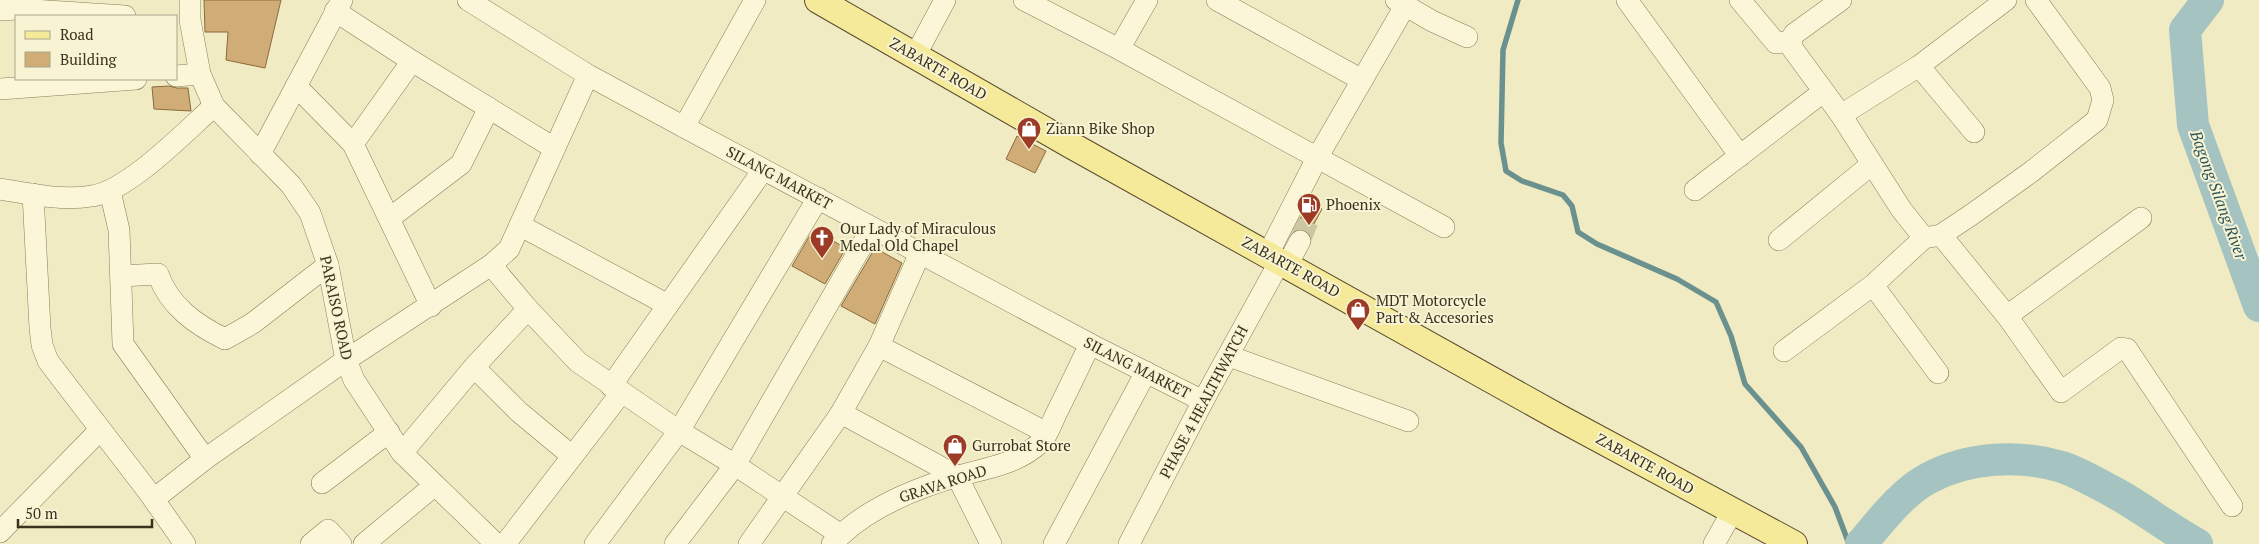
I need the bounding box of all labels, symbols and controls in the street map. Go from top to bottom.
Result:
legend [15,15,178,80]
text: Road [60,24,93,44]
street label: ZABARTE ROAD [886,32,991,104]
text: Building [60,49,118,69]
shop icon: Ziann Bike Shop [1016,116,1042,150]
place label: Ziann Bike Shop [1046,118,1155,138]
water label: Bagong Silang River [2185,126,2253,263]
street label: SILANG MARKET [723,141,836,213]
fuel station icon: Phoenix [1296,192,1322,226]
place label: Phoenix [1326,194,1381,214]
place label: Our Lady of Miraculous Medal Old Chapel [840,218,996,255]
church icon: Our Lady of Miraculous Medal Old Chapel [809,225,835,259]
street label: ZABARTE ROAD [1239,231,1344,301]
street label: PARAISO ROAD [316,254,358,362]
place label: MDT Motorcycle Part & Accesories [1376,290,1494,327]
shop icon: MDT Motorcycle Part & Accesories [1345,297,1371,331]
street label: PHASE 4 HEALTHWATCH [1154,322,1252,481]
street label: SILANG MARKET [1081,332,1194,403]
street label: ZABARTE ROAD [1593,428,1698,498]
shop icon: Gurrobat Store [942,433,968,467]
place label: Gurrobat Store [972,435,1071,455]
street label: GRAVA ROAD [896,459,989,507]
scale bar [18,496,151,528]
text: 50 m [25,503,58,523]

